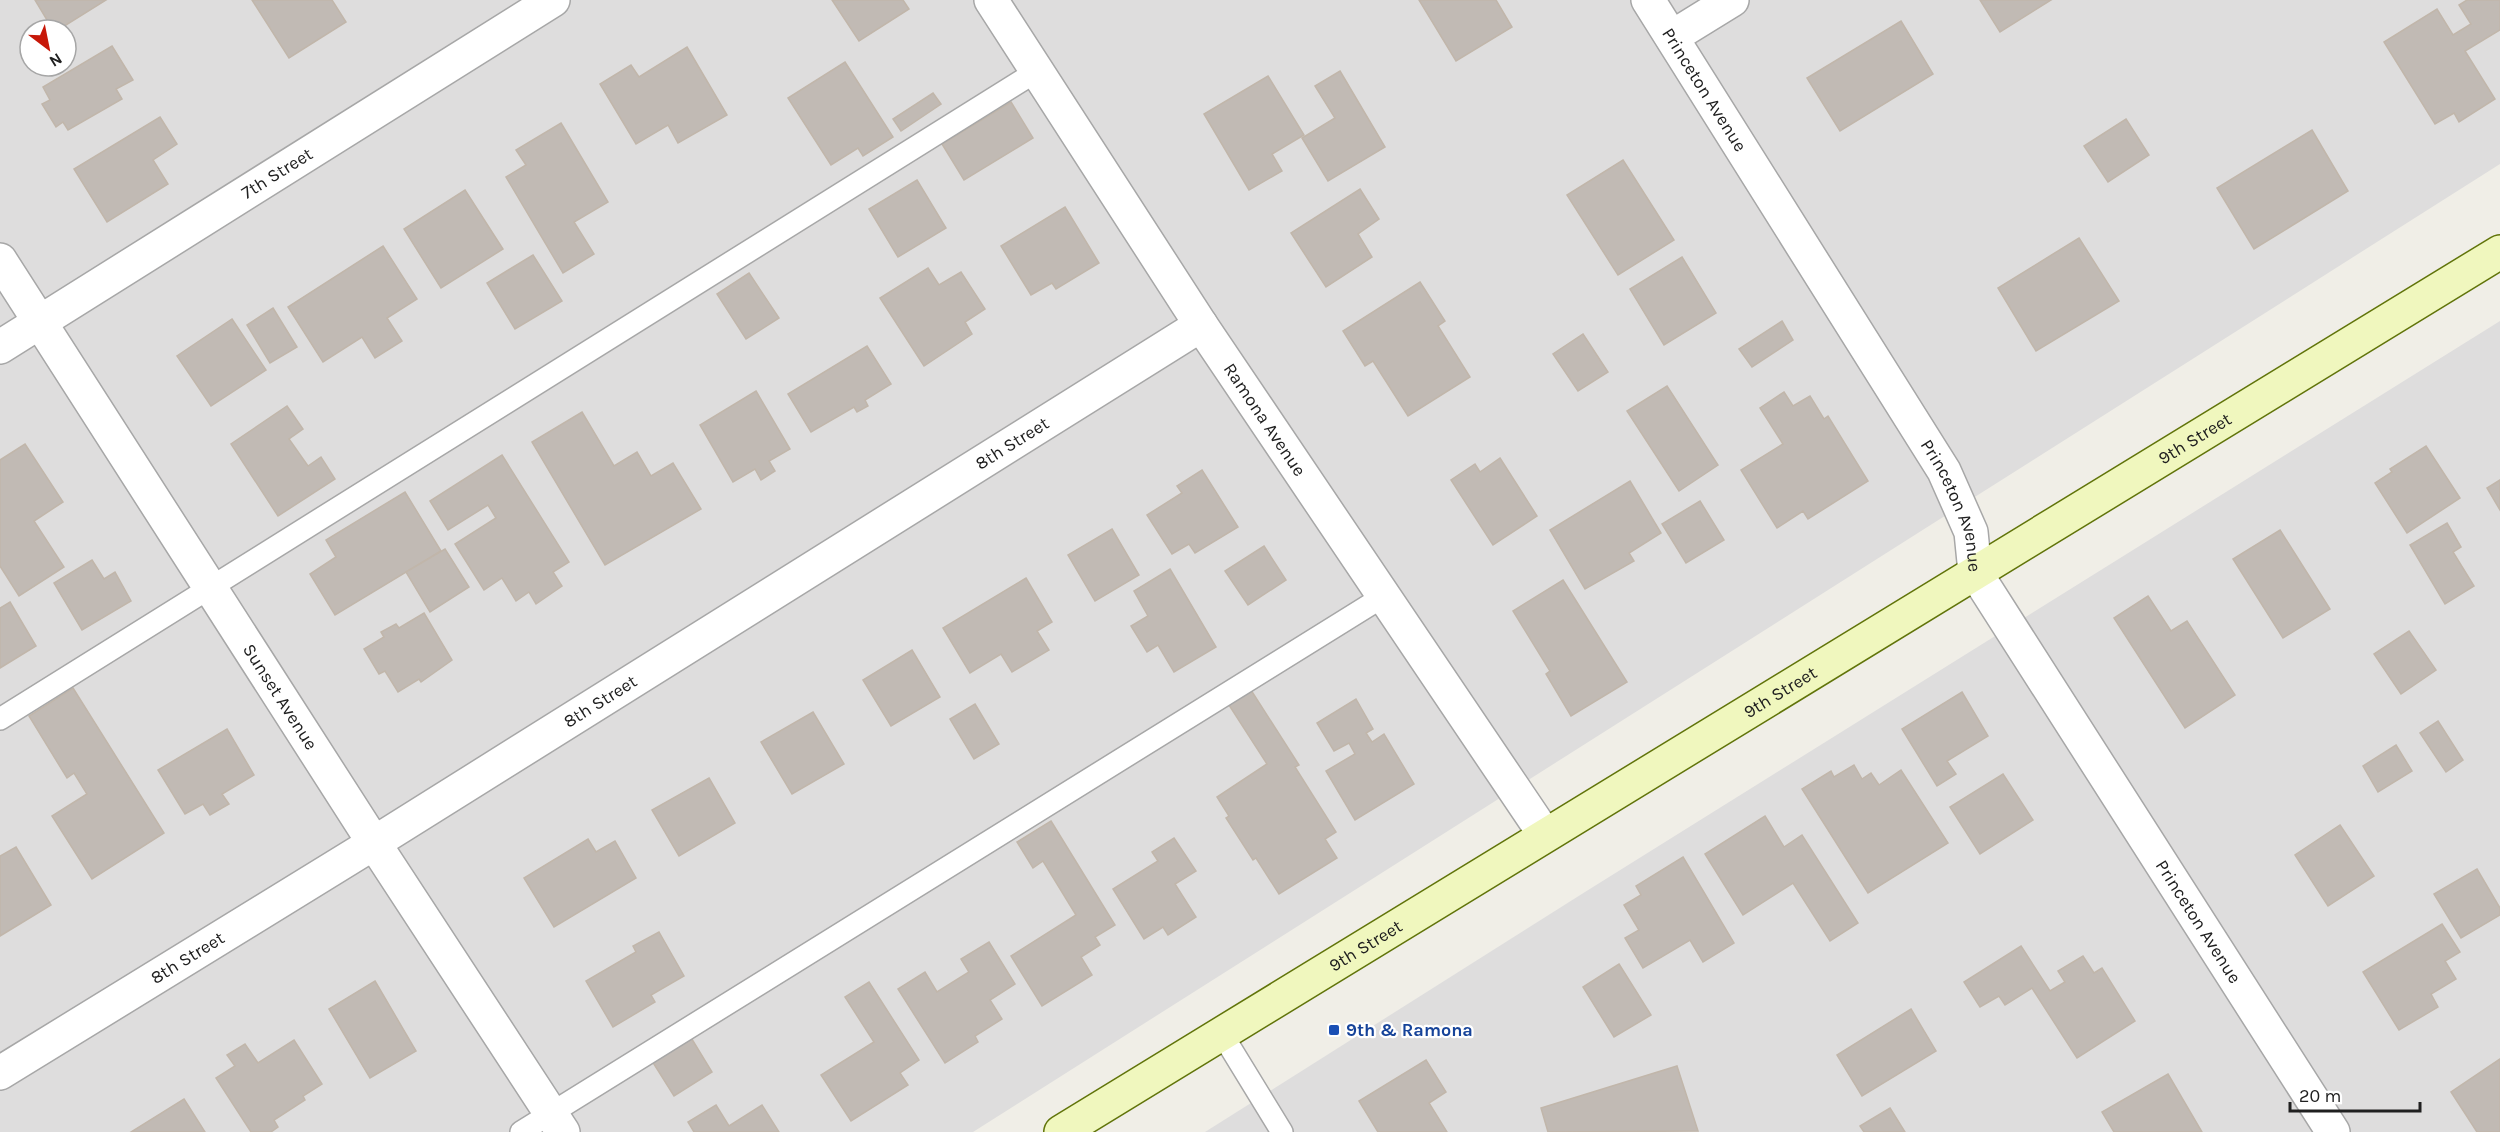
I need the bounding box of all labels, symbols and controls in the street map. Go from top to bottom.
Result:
north arrow [18,18,78,78]
street label: Princeton Avenue [1657,24,1752,156]
text: N [46,49,66,71]
street label: 7th Street [237,143,317,204]
street label: Ramona Avenue [1219,359,1311,480]
street label: 9th Street [2154,408,2236,469]
street label: 8th Street [971,412,1053,475]
street label: Princeton Avenue [1916,435,1986,573]
street label: Sunset Avenue [238,640,322,754]
street label: 9th Street [1740,661,1821,723]
street label: 8th Street [559,670,641,733]
street label: Princeton Avenue [2151,856,2246,987]
street label: 9th Street [1325,915,1406,976]
street label: 8th Street [147,927,228,989]
place label: 9th & Ramona [1346,1019,1473,1041]
marker: 9th & Ramona [1327,1023,1341,1037]
scale bar [2290,1075,2420,1113]
text: 20 m [2299,1085,2341,1107]

